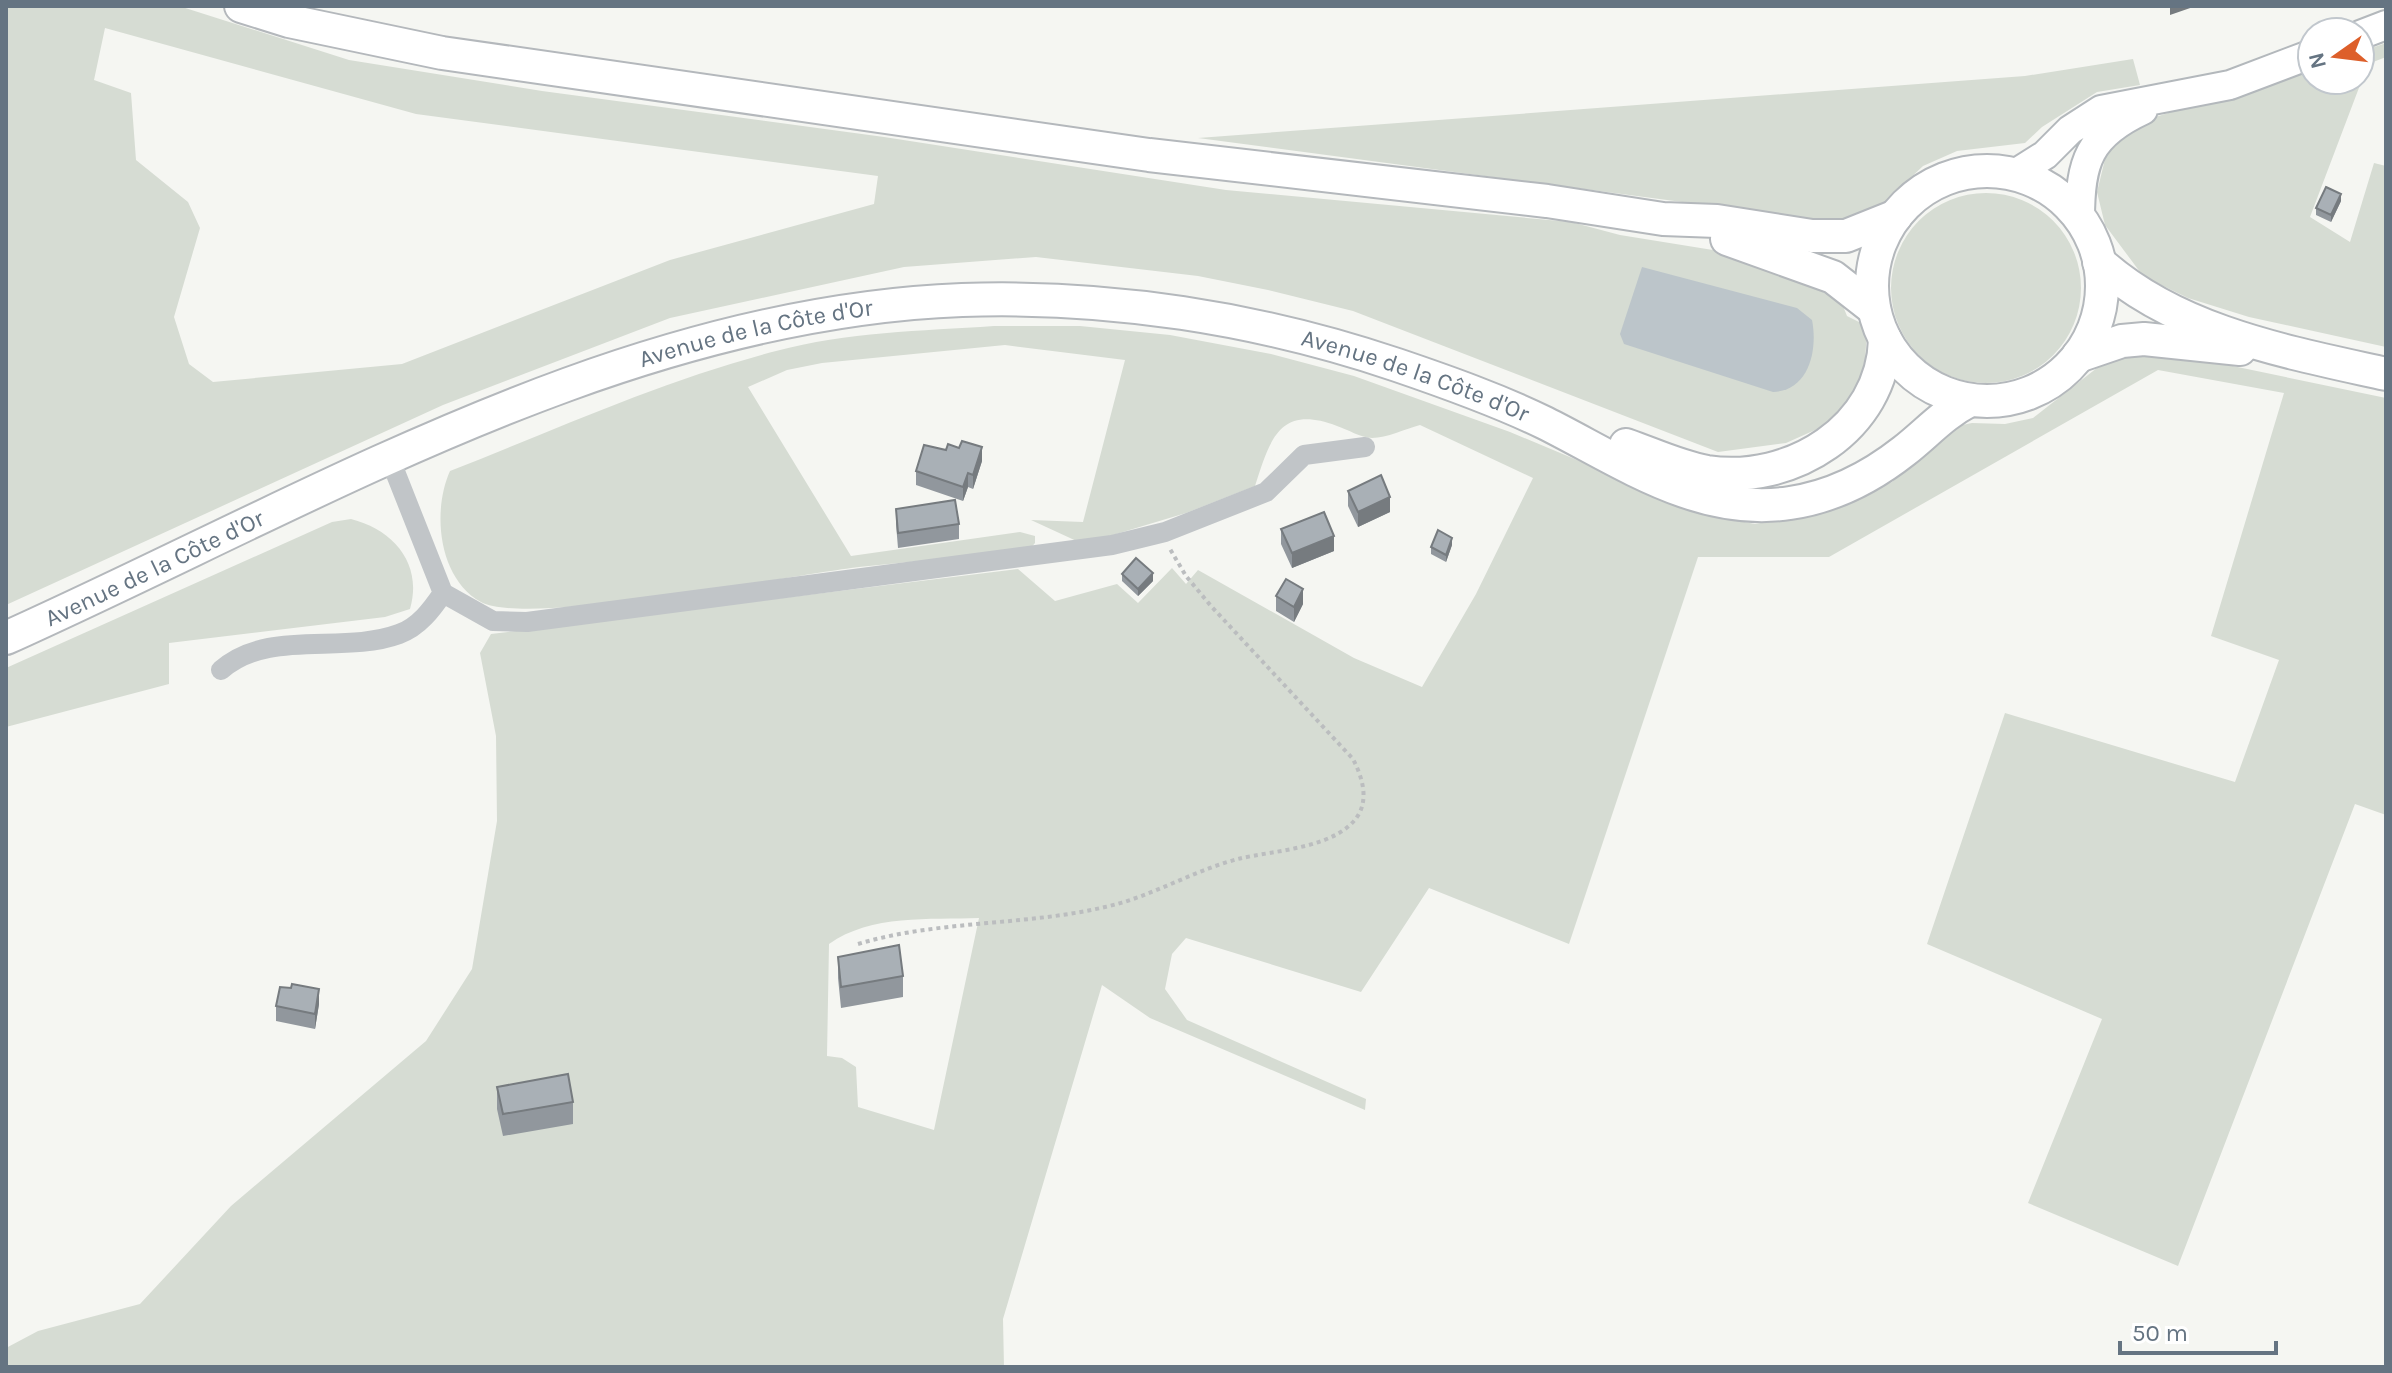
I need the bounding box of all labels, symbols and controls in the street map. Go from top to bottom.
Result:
north arrow [2296,16,2376,96]
text: N [2303,50,2332,71]
street label: Avenue de la Côte d'Or [635,293,875,373]
street label: Avenue de la Côte d'Or [1298,323,1534,428]
street label: Avenue de la Côte d'Or [40,504,269,632]
scale bar [2120,1305,2276,1355]
text: 50 m [2132,1319,2188,1347]

